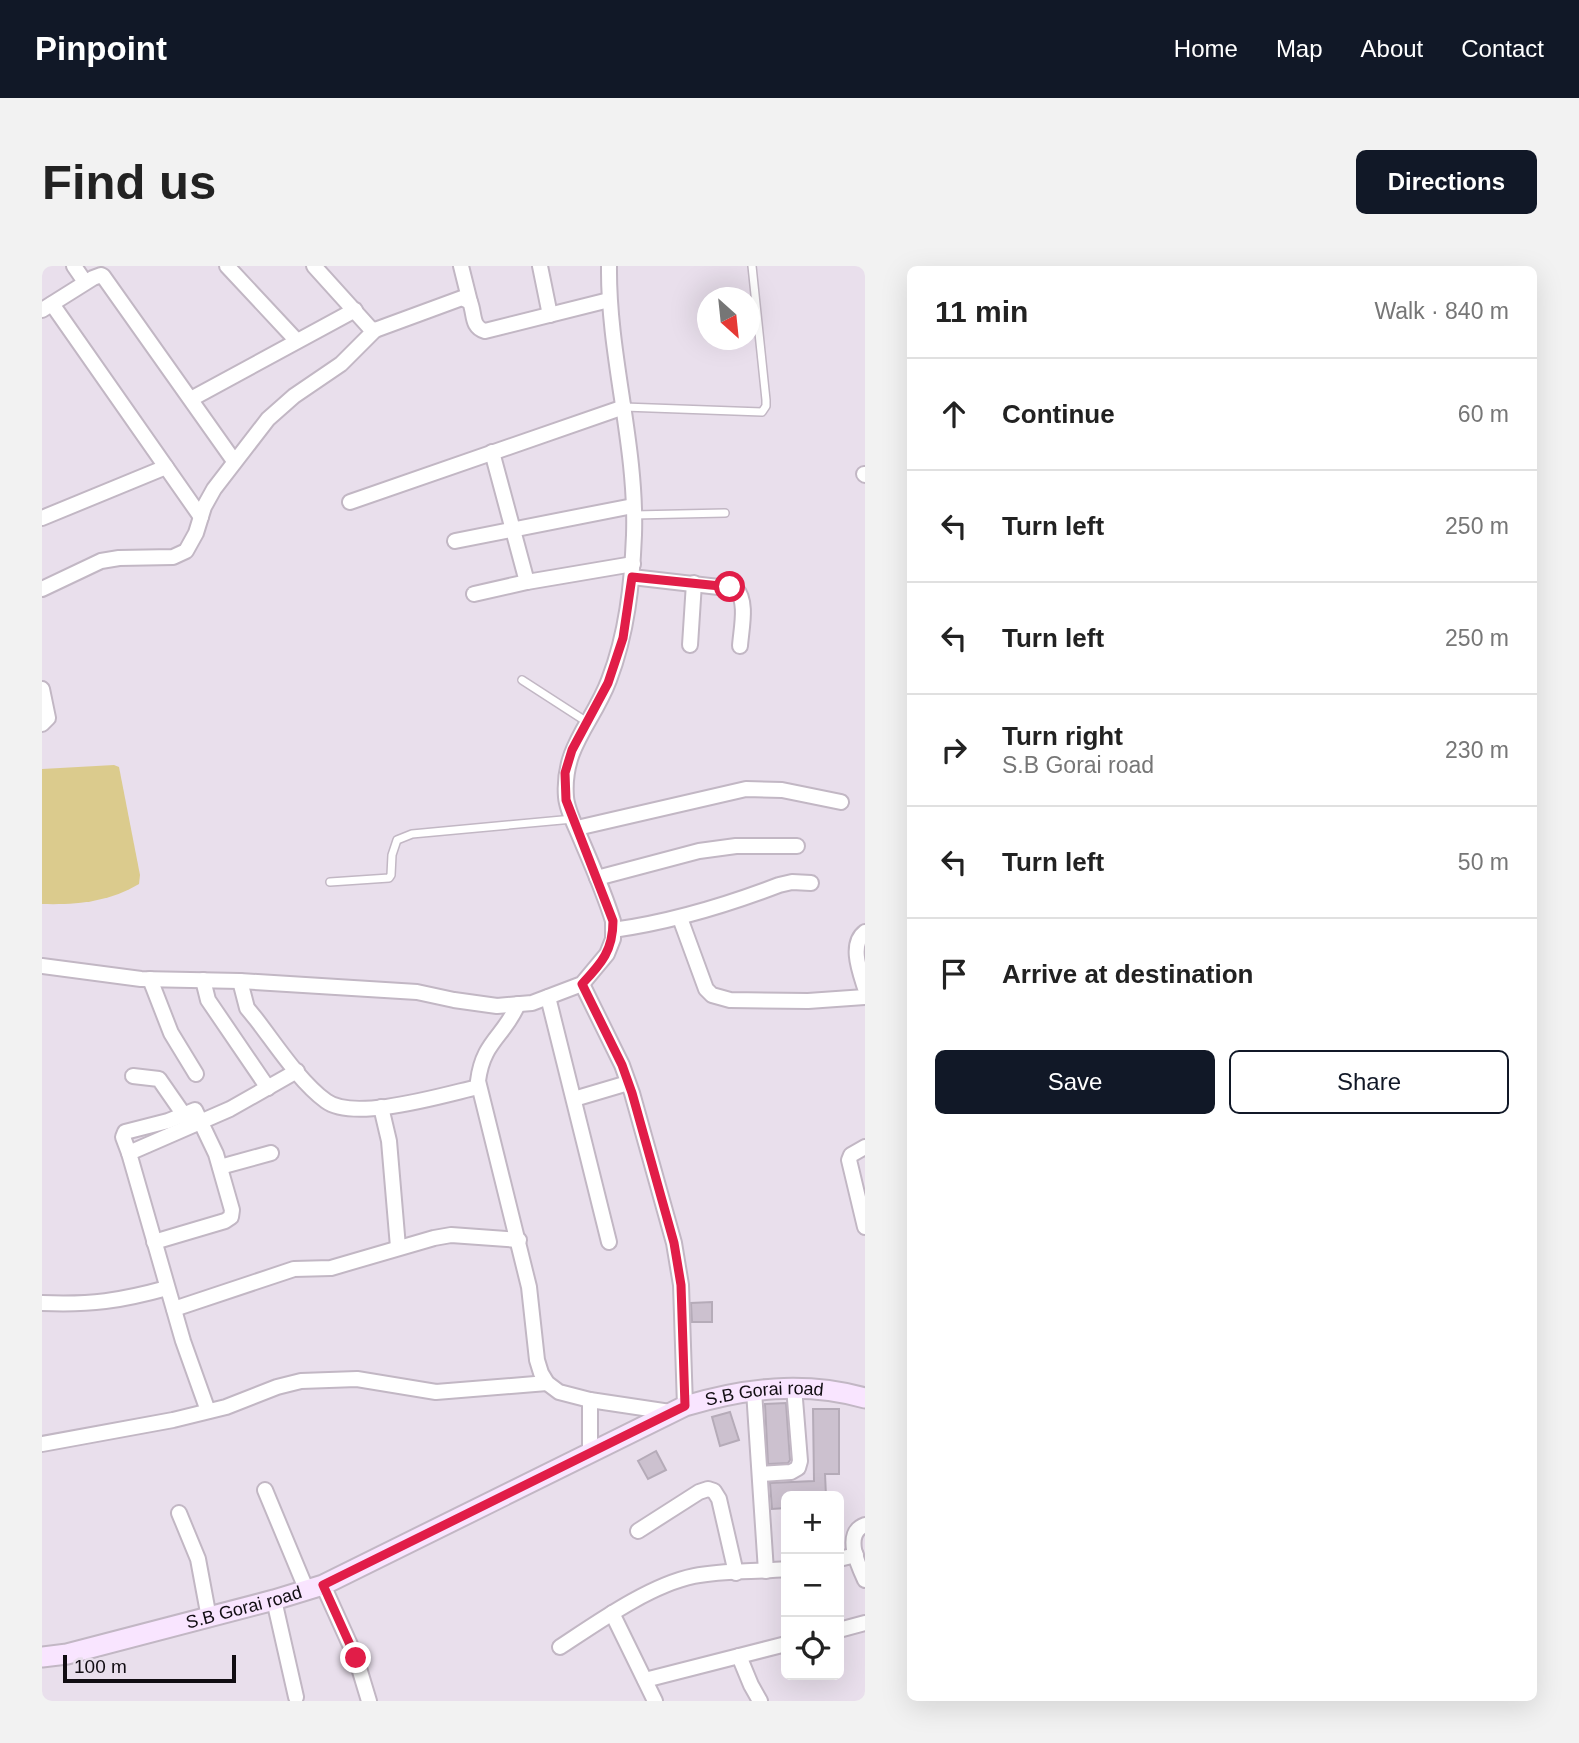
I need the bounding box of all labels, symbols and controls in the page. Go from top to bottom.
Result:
text: Pinpoint [35,30,167,67]
text: Home [1174,35,1238,62]
text: Map [1276,35,1323,62]
text: About [1361,35,1423,62]
text: Contact [1461,35,1544,62]
button: Directions [1356,150,1537,214]
text: Find us [42,155,216,209]
north arrow [697,287,760,350]
text: 11 min [935,295,1028,328]
text: Walk · 840 m [1374,298,1509,324]
icon: ahead [935,395,973,433]
text: Continue [1002,399,1115,429]
text: 60 m [1458,401,1509,427]
icon: left [935,507,973,545]
text: Turn left [1002,511,1104,541]
text: 250 m [1445,513,1509,539]
route start [714,571,745,602]
icon: left [935,619,973,657]
text: Turn left [1002,623,1104,653]
text: 250 m [1445,625,1509,651]
text: Turn right [1002,721,1123,751]
icon: right [935,731,973,769]
text: 230 m [1445,737,1509,763]
text: S.B Gorai road [1002,752,1154,778]
icon: left [935,843,973,881]
text: Turn left [1002,847,1104,877]
text: 50 m [1458,849,1509,875]
icon: arrive [935,955,973,993]
text: Arrive at destination [1002,959,1253,989]
button: Save [935,1050,1215,1114]
button: Share [1229,1050,1509,1114]
street label: S.B Gorai road [703,1378,824,1410]
map controls [781,1491,844,1680]
button: + [781,1491,844,1554]
button: − [781,1554,844,1617]
street label: S.B Gorai road [184,1582,304,1633]
button: locate [781,1617,844,1680]
route end [340,1642,371,1673]
scale bar [63,1652,236,1684]
text: 100 m [74,1656,127,1677]

